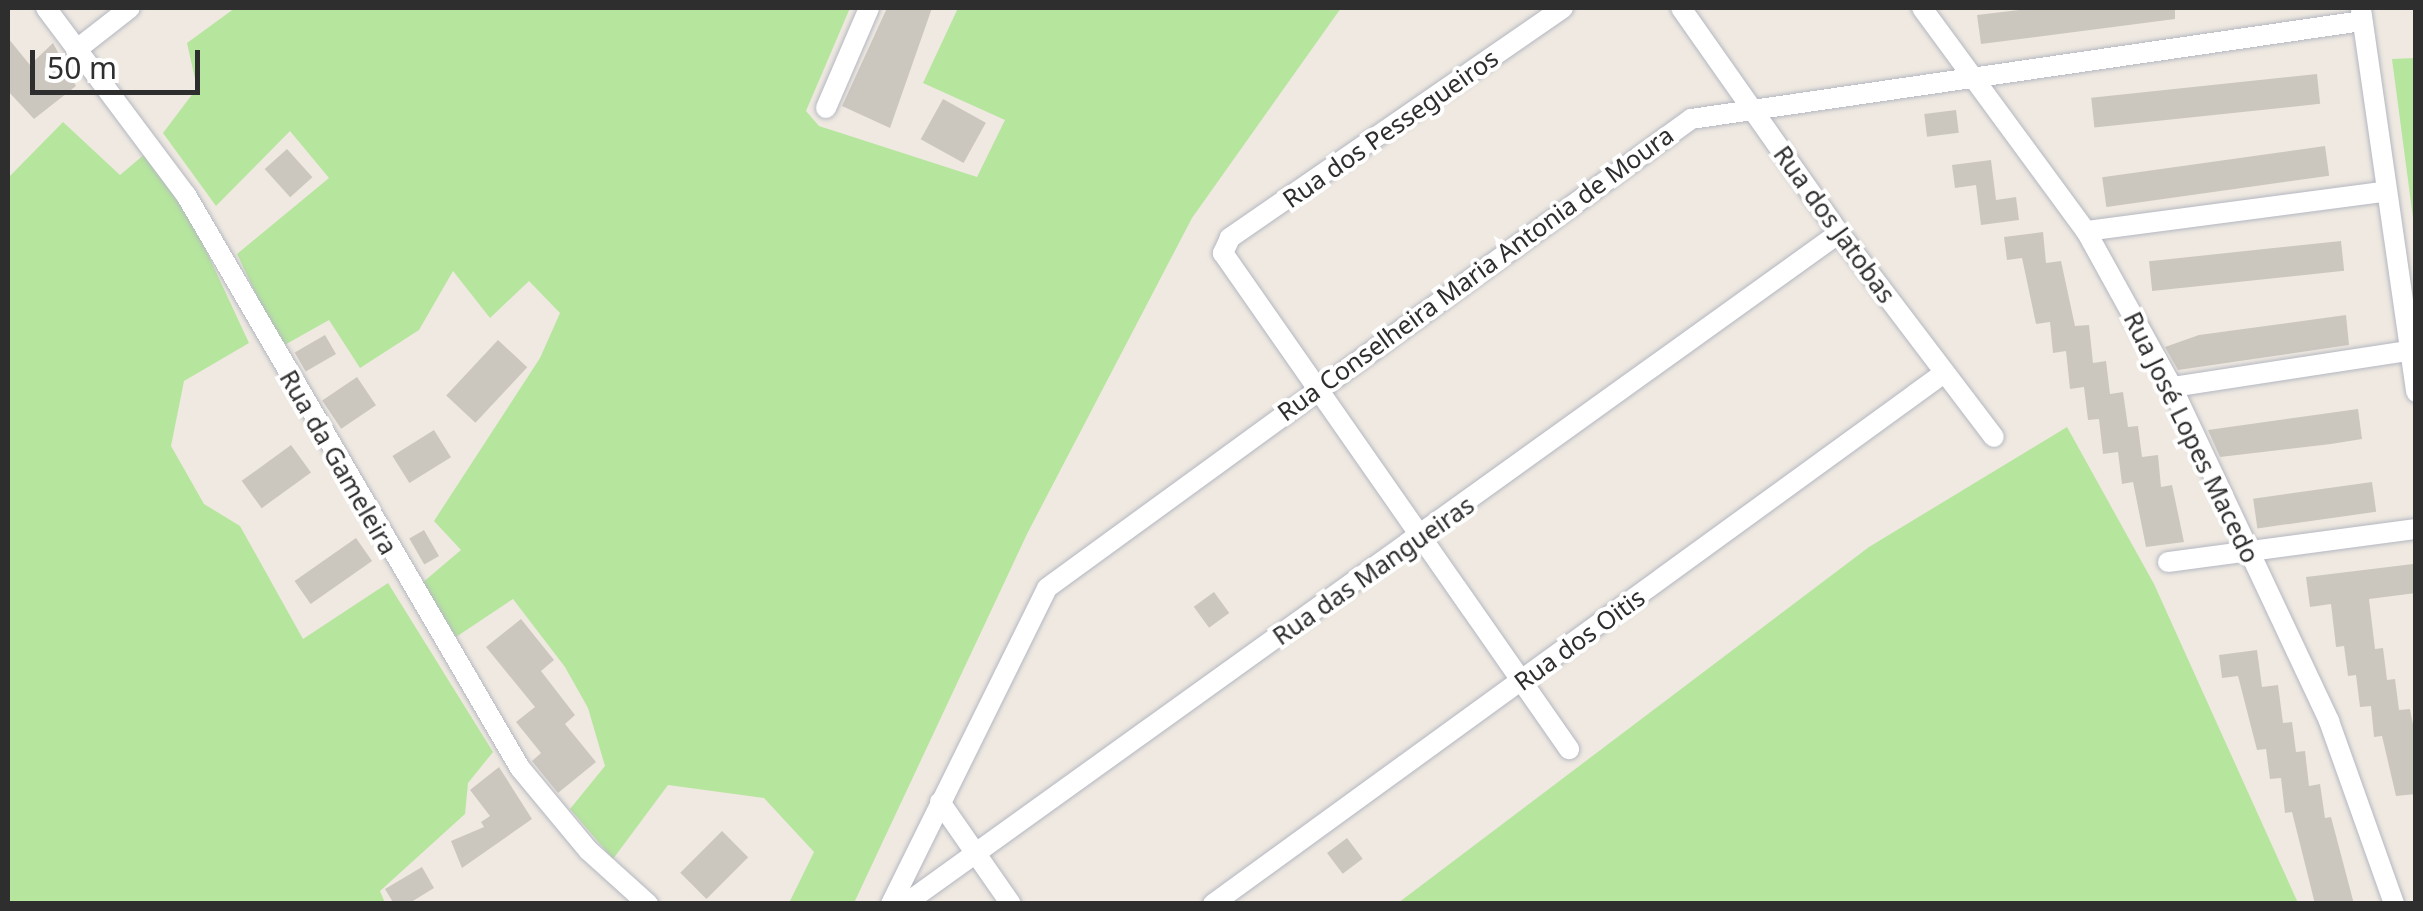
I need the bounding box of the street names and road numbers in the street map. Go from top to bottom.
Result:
street label: Rua dos Pessegueiros [1277,42,1503,214]
street label: Rua Conselheira Maria Antonia de Moura [1271,119,1679,427]
street label: Rua dos Jatobas [1768,140,1902,308]
street label: Rua José Lopes Macedo [2118,307,2266,567]
street label: Rua da Gameleira [274,364,404,560]
street label: Rua das Mangueiras [1267,489,1479,651]
street label: Rua dos Oitis [1508,582,1650,696]

